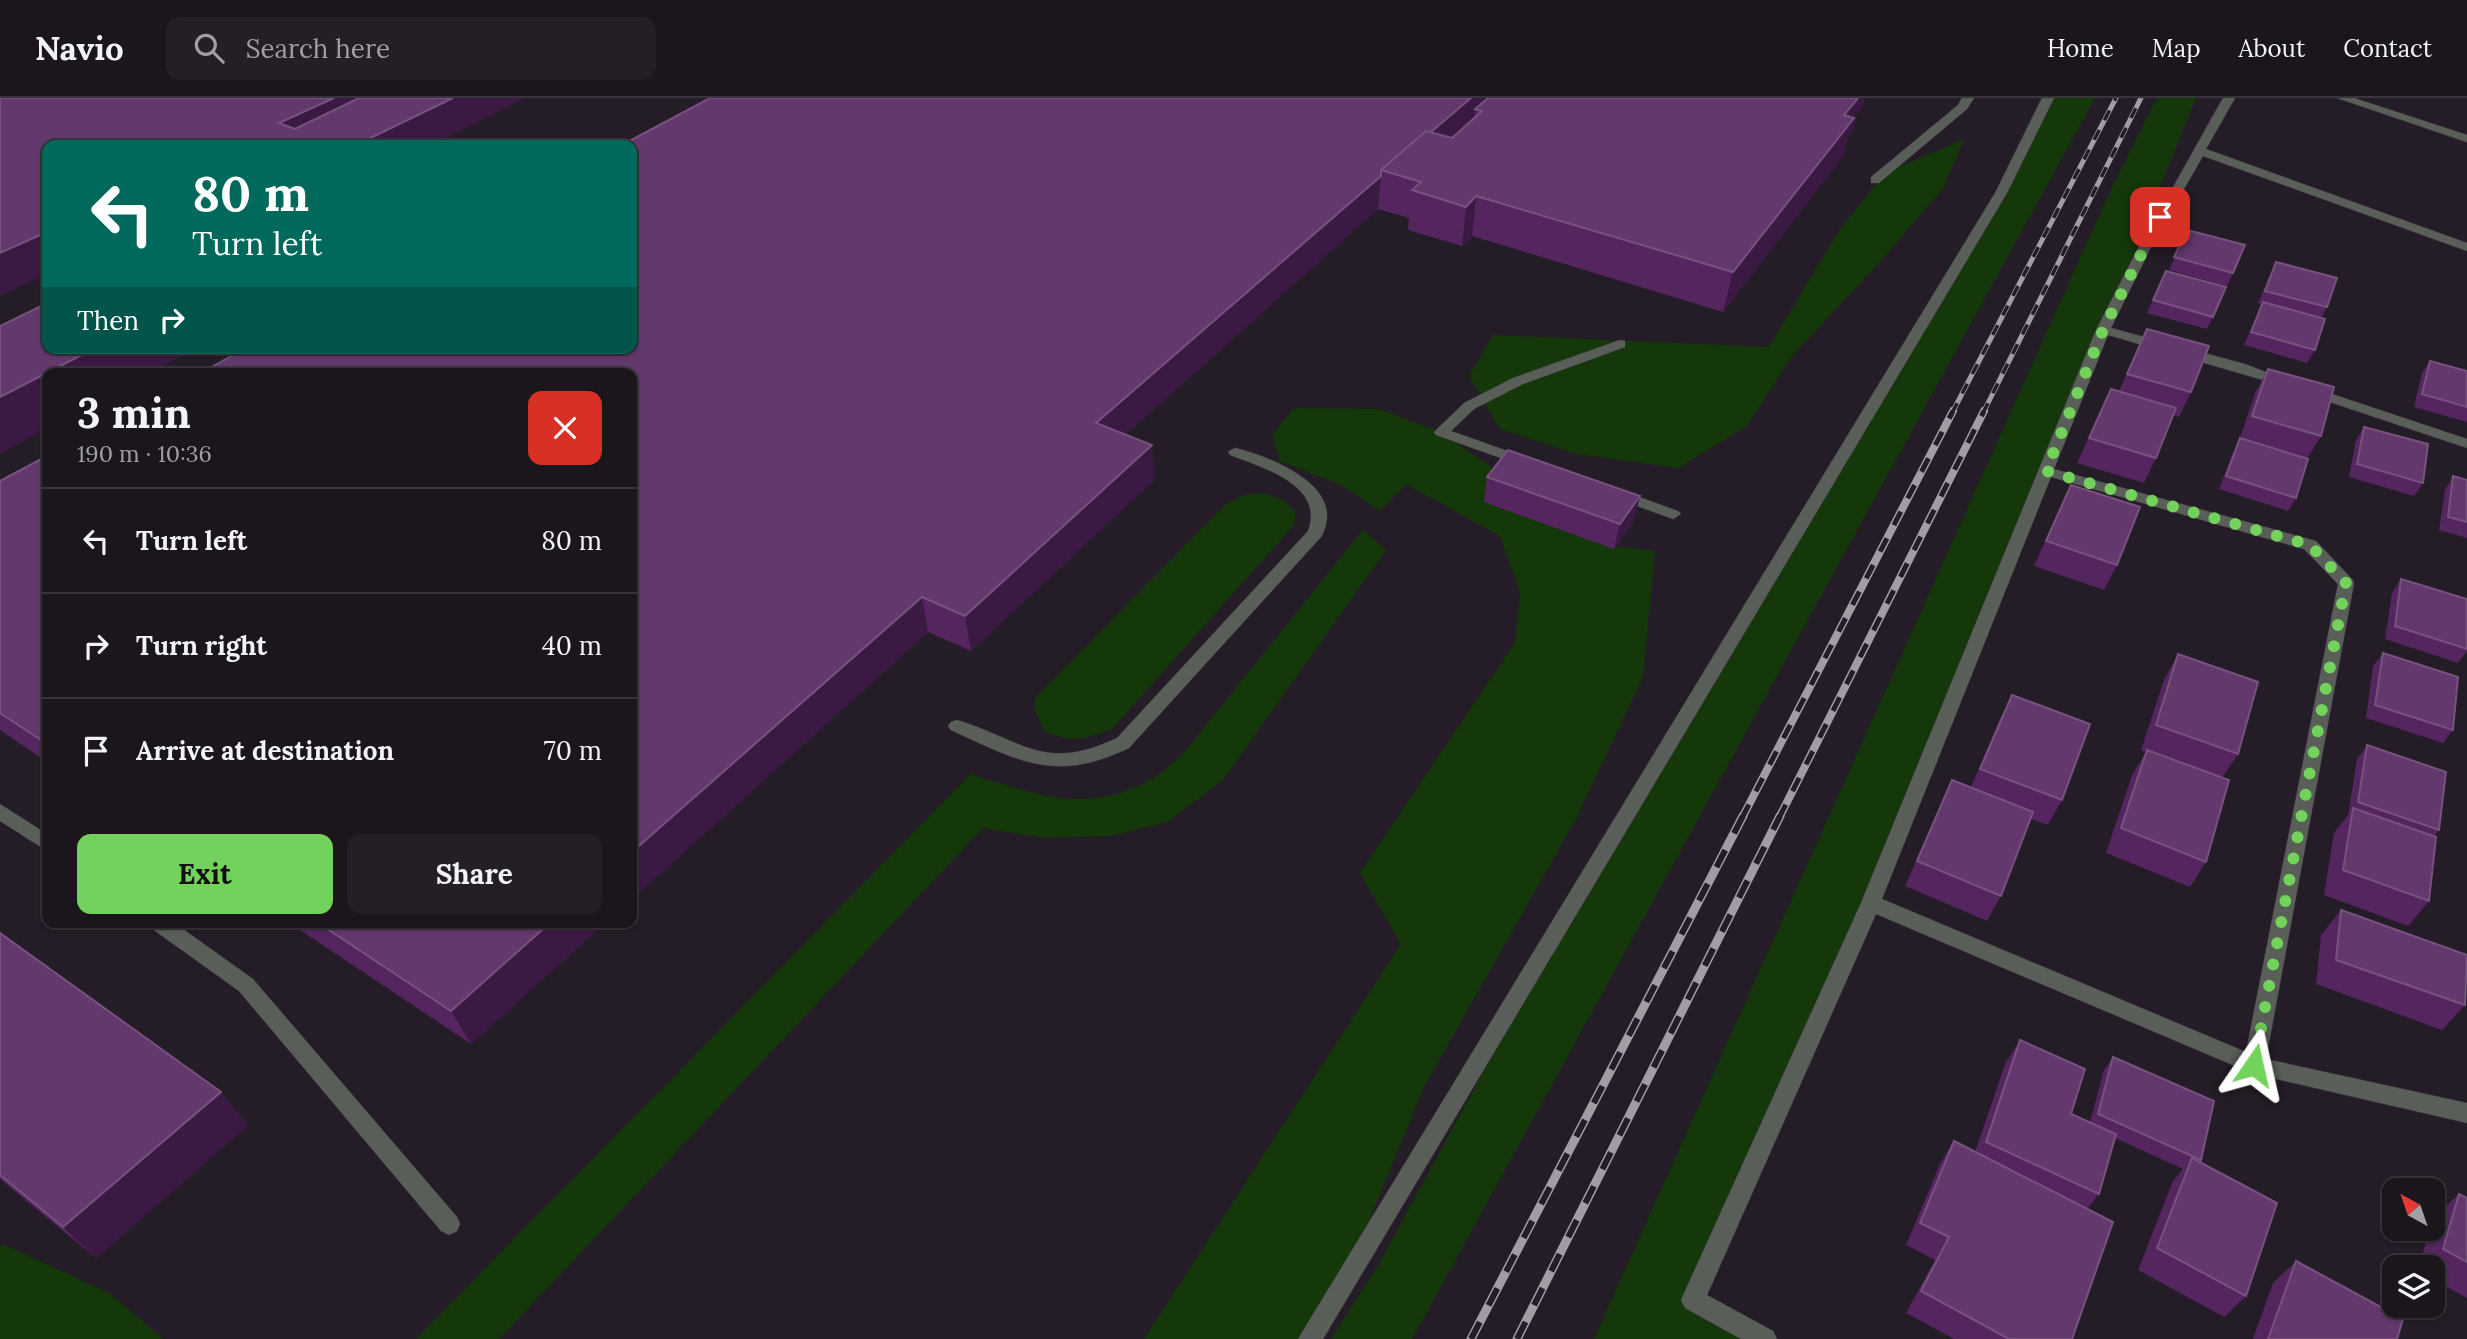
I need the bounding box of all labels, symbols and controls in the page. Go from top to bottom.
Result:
search box [166,17,656,80]
text: Navio [35,27,124,69]
icon: search [190,29,228,67]
text: Search here [246,32,390,65]
text: Home [2047,33,2114,64]
text: Map [2152,33,2201,64]
text: About [2239,33,2305,64]
text: Contact [2343,33,2432,64]
text: 80 m [192,162,309,224]
icon: left [77,168,168,259]
pin [2130,187,2190,247]
icon: arrive [2141,198,2179,236]
text: Turn left [192,223,322,264]
icon: right [153,301,191,339]
text: Then [77,304,139,337]
text: 3 min [77,386,191,440]
button: close [528,391,602,465]
text: 190 m · 10:36 [77,439,212,468]
icon: left [77,522,115,560]
text: Turn left [136,524,247,557]
text: 80 m [541,524,602,557]
icon: right [77,627,115,665]
text: Turn right [136,629,267,662]
text: 40 m [542,629,602,662]
icon: arrive [77,732,115,770]
text: Arrive at destination [136,734,394,767]
text: 70 m [544,734,602,767]
button: Exit [77,834,333,914]
button: Share [347,834,602,914]
position arrow [2217,1028,2291,1102]
north arrow [2382,1178,2445,1241]
map controls [2382,1178,2445,1318]
button: layers [2382,1255,2445,1318]

